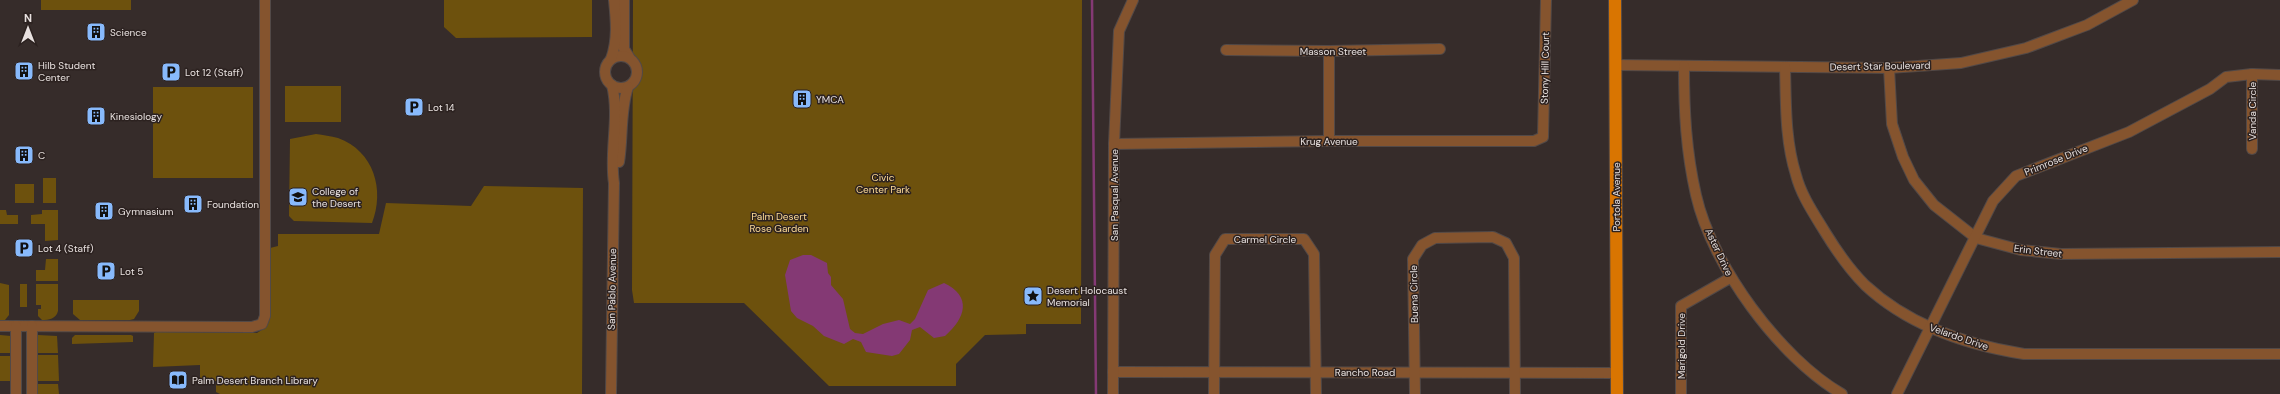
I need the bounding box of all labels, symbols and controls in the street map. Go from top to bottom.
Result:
north arrow [8,8,48,48]
text: N [24,11,32,25]
building icon: Science [85,21,107,43]
place label: Science [110,26,147,39]
street label: Stony Hill Court [1538,32,1552,104]
street label: Masson Street [1300,45,1366,58]
place label: Hilb Student Center [38,59,95,84]
street label: Desert Star Boulevard [1830,59,1930,73]
building icon: Hilb Student Center [13,60,35,82]
parking icon: Lot 12 (Staff) [160,61,182,83]
place label: Lot 12 (Staff) [185,66,244,79]
street label: Vanda Circle [2246,81,2259,140]
building icon: YMCA [791,88,813,110]
place label: YMCA [816,93,844,106]
parking icon: Lot 14 [403,96,425,118]
place label: Lot 14 [428,101,455,114]
building icon: Kinesiology [85,105,107,127]
place label: Kinesiology [110,110,163,123]
street label: Krug Avenue [1300,135,1358,148]
street label: Primrose Drive [2022,141,2090,179]
building icon: C [13,144,35,166]
place label: C [38,149,45,162]
street label: San Pasqual Avenue [1108,149,1121,241]
street label: Portola Avenue [1610,162,1623,232]
park label: Civic Center Park [856,171,910,196]
place label: College of the Desert [312,185,361,210]
school or university icon: College of the Desert [287,186,309,208]
building icon: Foundation [182,193,204,215]
place label: Foundation [207,198,259,211]
building icon: Gymnasium [93,200,115,222]
place label: Gymnasium [118,205,173,218]
park label: Palm Desert Rose Garden [749,210,809,235]
street label: Aster Drive [1702,226,1736,278]
street label: Carmel Circle [1234,233,1297,246]
parking icon: Lot 4 (Staff) [13,237,35,259]
place label: Lot 4 (Staff) [38,242,94,255]
street label: Erin Street [2013,242,2063,260]
street label: San Pablo Avenue [605,248,619,330]
parking icon: Lot 5 [95,260,117,282]
place label: Lot 5 [120,265,143,278]
street label: Buena Circle [1407,265,1421,323]
place label: Desert Holocaust Memorial [1047,284,1127,309]
place icon: Desert Holocaust Memorial [1022,285,1044,307]
street label: Marigold Drive [1675,313,1688,379]
street label: Velardo Drive [1928,321,1990,353]
street label: Rancho Road [1335,366,1395,379]
library icon: Palm Desert Branch Library [167,369,189,391]
place label: Palm Desert Branch Library [192,374,318,387]

